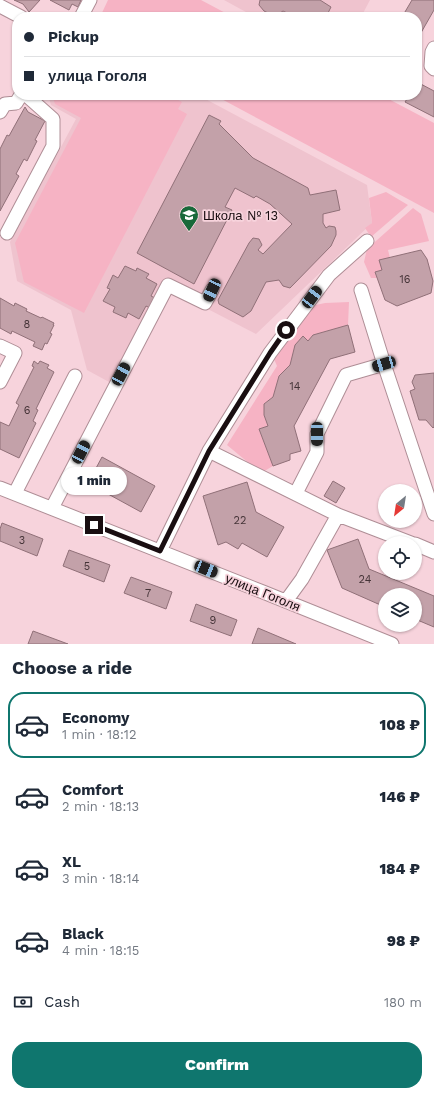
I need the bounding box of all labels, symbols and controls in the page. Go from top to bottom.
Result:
text: Pickup [48,28,99,46]
text: улица Гоголя [48,67,147,85]
school or university icon: Школа № 13 [178,204,200,232]
place label: Школа № 13 [203,208,278,223]
house number: 16 [400,273,411,286]
car [201,277,223,303]
car [300,284,324,310]
house number: 8 [24,318,31,331]
route start [277,321,295,339]
car [371,355,397,373]
car [110,361,132,387]
house number: 14 [289,380,301,393]
house number: 6 [24,404,31,417]
car [311,422,323,446]
car [70,439,92,465]
callout: 1 min [61,467,127,495]
text: 1 min [77,473,111,488]
north arrow [378,484,422,528]
map controls [378,484,422,632]
house number: 22 [234,514,246,527]
route end [85,516,103,534]
house number: 3 [19,534,25,547]
button: locate [378,536,422,580]
car [193,559,219,579]
house number: 5 [84,560,90,573]
street label: улица Гоголя [223,571,303,614]
house number: 24 [359,573,372,586]
house number: 7 [145,587,151,600]
button: layers [378,588,422,632]
house number: 9 [210,614,217,627]
text: Choose a ride [12,657,132,678]
icon: car [14,707,50,743]
text: Economy [62,709,129,727]
text: 108 ₽ [380,716,420,734]
text: 1 min · 18:12 [62,727,137,742]
icon: car [14,779,50,815]
text: Comfort [62,781,123,799]
text: 146 ₽ [380,788,420,806]
text: 2 min · 18:13 [62,799,139,814]
icon: car [14,851,50,887]
text: XL [62,853,81,871]
text: 184 ₽ [379,860,420,878]
text: 3 min · 18:14 [62,871,139,886]
icon: car [14,923,50,959]
text: Black [62,925,104,943]
text: 98 ₽ [387,932,420,950]
text: 4 min · 18:15 [62,943,139,958]
icon: cash [12,991,34,1013]
text: Cash [44,993,80,1011]
text: 180 m [384,995,422,1010]
button: Confirm [12,1042,422,1088]

